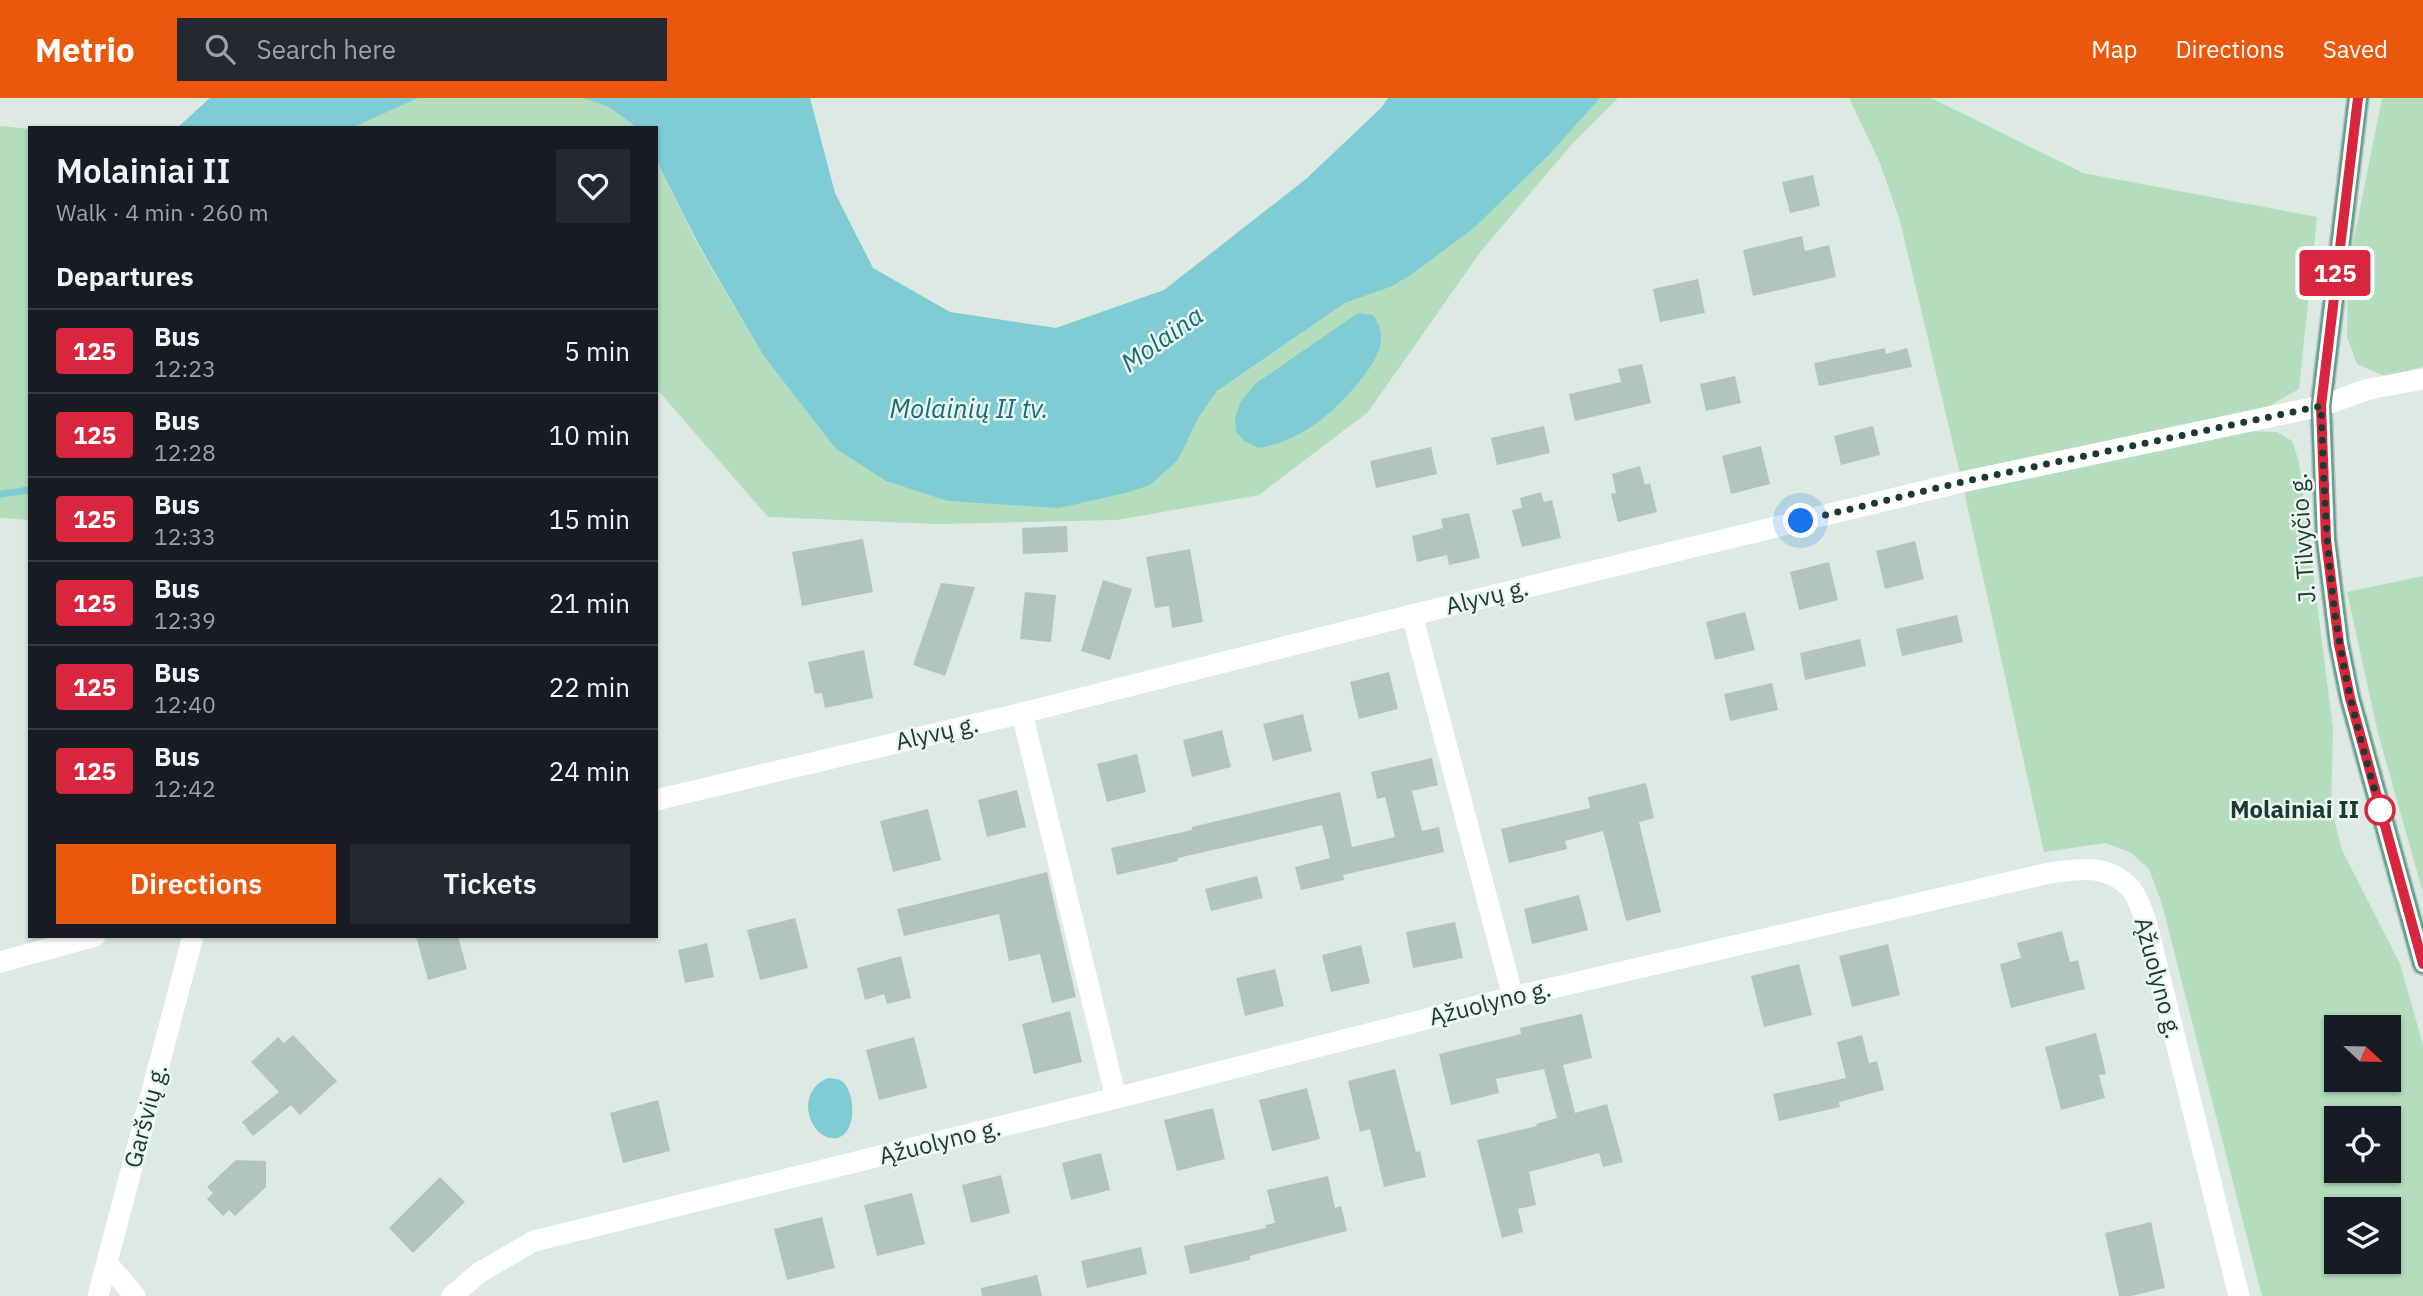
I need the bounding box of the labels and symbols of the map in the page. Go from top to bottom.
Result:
line badge: 125 [2295,250,2375,296]
water label: Molaina [1113,297,1209,379]
water label: Molainių II tv. [890,391,1048,425]
street label: J. Tilvyčio g. [2281,472,2323,604]
your location [1783,503,1818,538]
street label: Alyvų g. [1442,570,1532,622]
street label: Alyvų g. [892,707,981,757]
place label: Molainiai II [2230,793,2359,825]
marker: Molainiai II [2365,795,2395,825]
street label: Ąžuolyno g. [2127,914,2191,1042]
street label: Ąžuolyno g. [1426,971,1554,1033]
north arrow [2324,1015,2401,1092]
street label: Garšvių g. [116,1060,174,1171]
street label: Ąžuolyno g. [876,1110,1004,1172]

